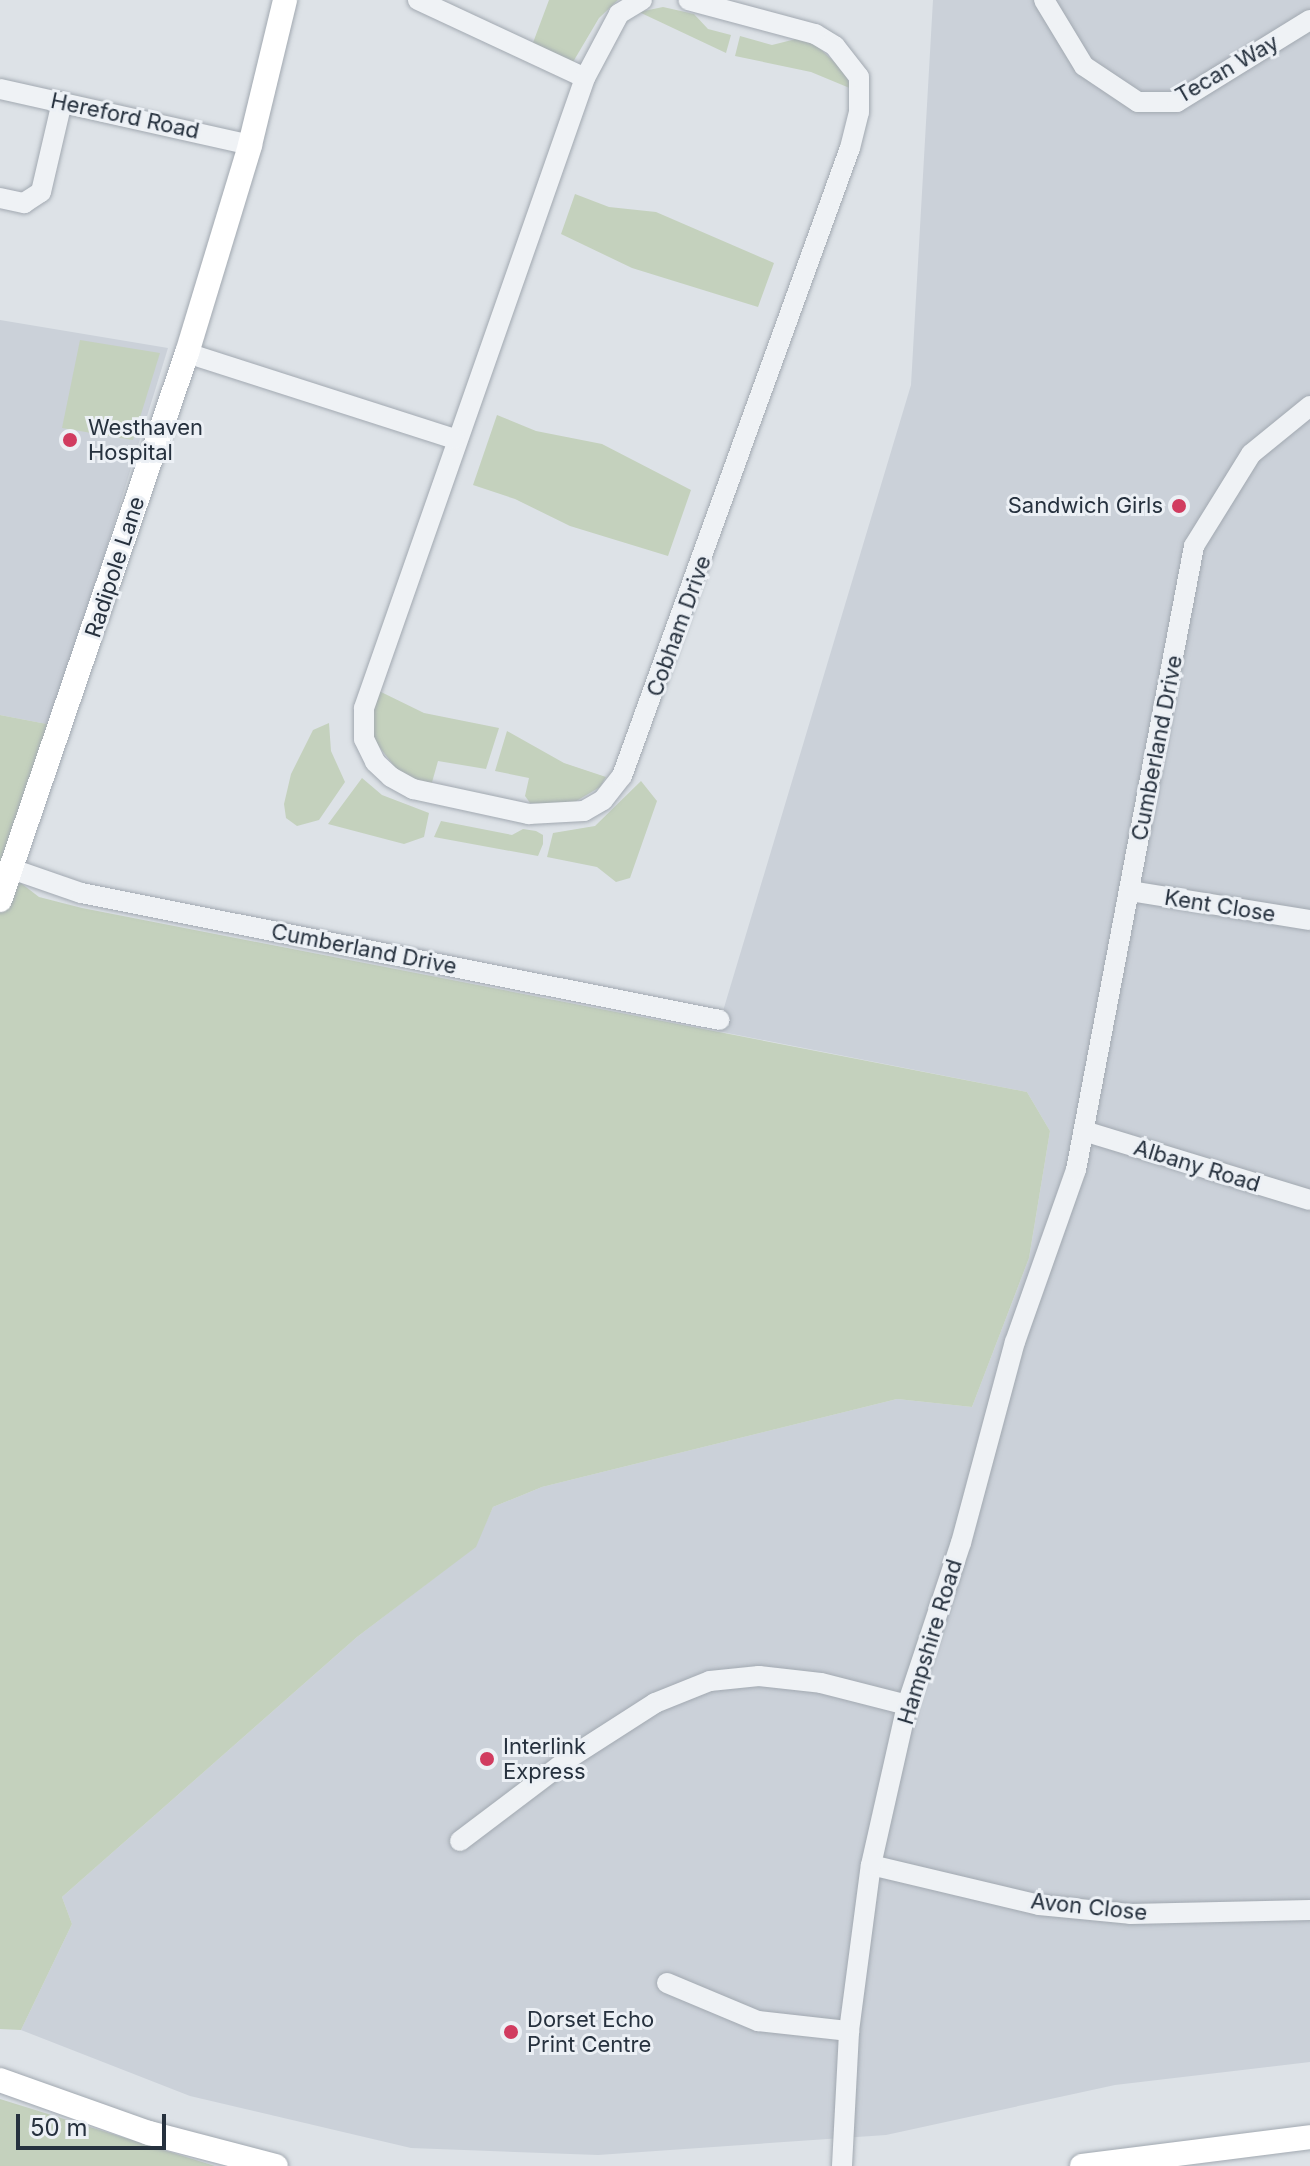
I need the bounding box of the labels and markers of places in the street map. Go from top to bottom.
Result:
place label: Westhaven Hospital [88,414,203,466]
marker: Westhaven Hospital [59,429,81,451]
place label: Sandwich Girls [1008,493,1163,519]
marker: Sandwich Girls [1170,497,1188,515]
place label: Interlink Express [503,1733,586,1784]
marker: Interlink Express [478,1750,496,1768]
place label: Dorset Echo Print Centre [527,2006,654,2058]
marker: Dorset Echo Print Centre [502,2023,520,2041]

